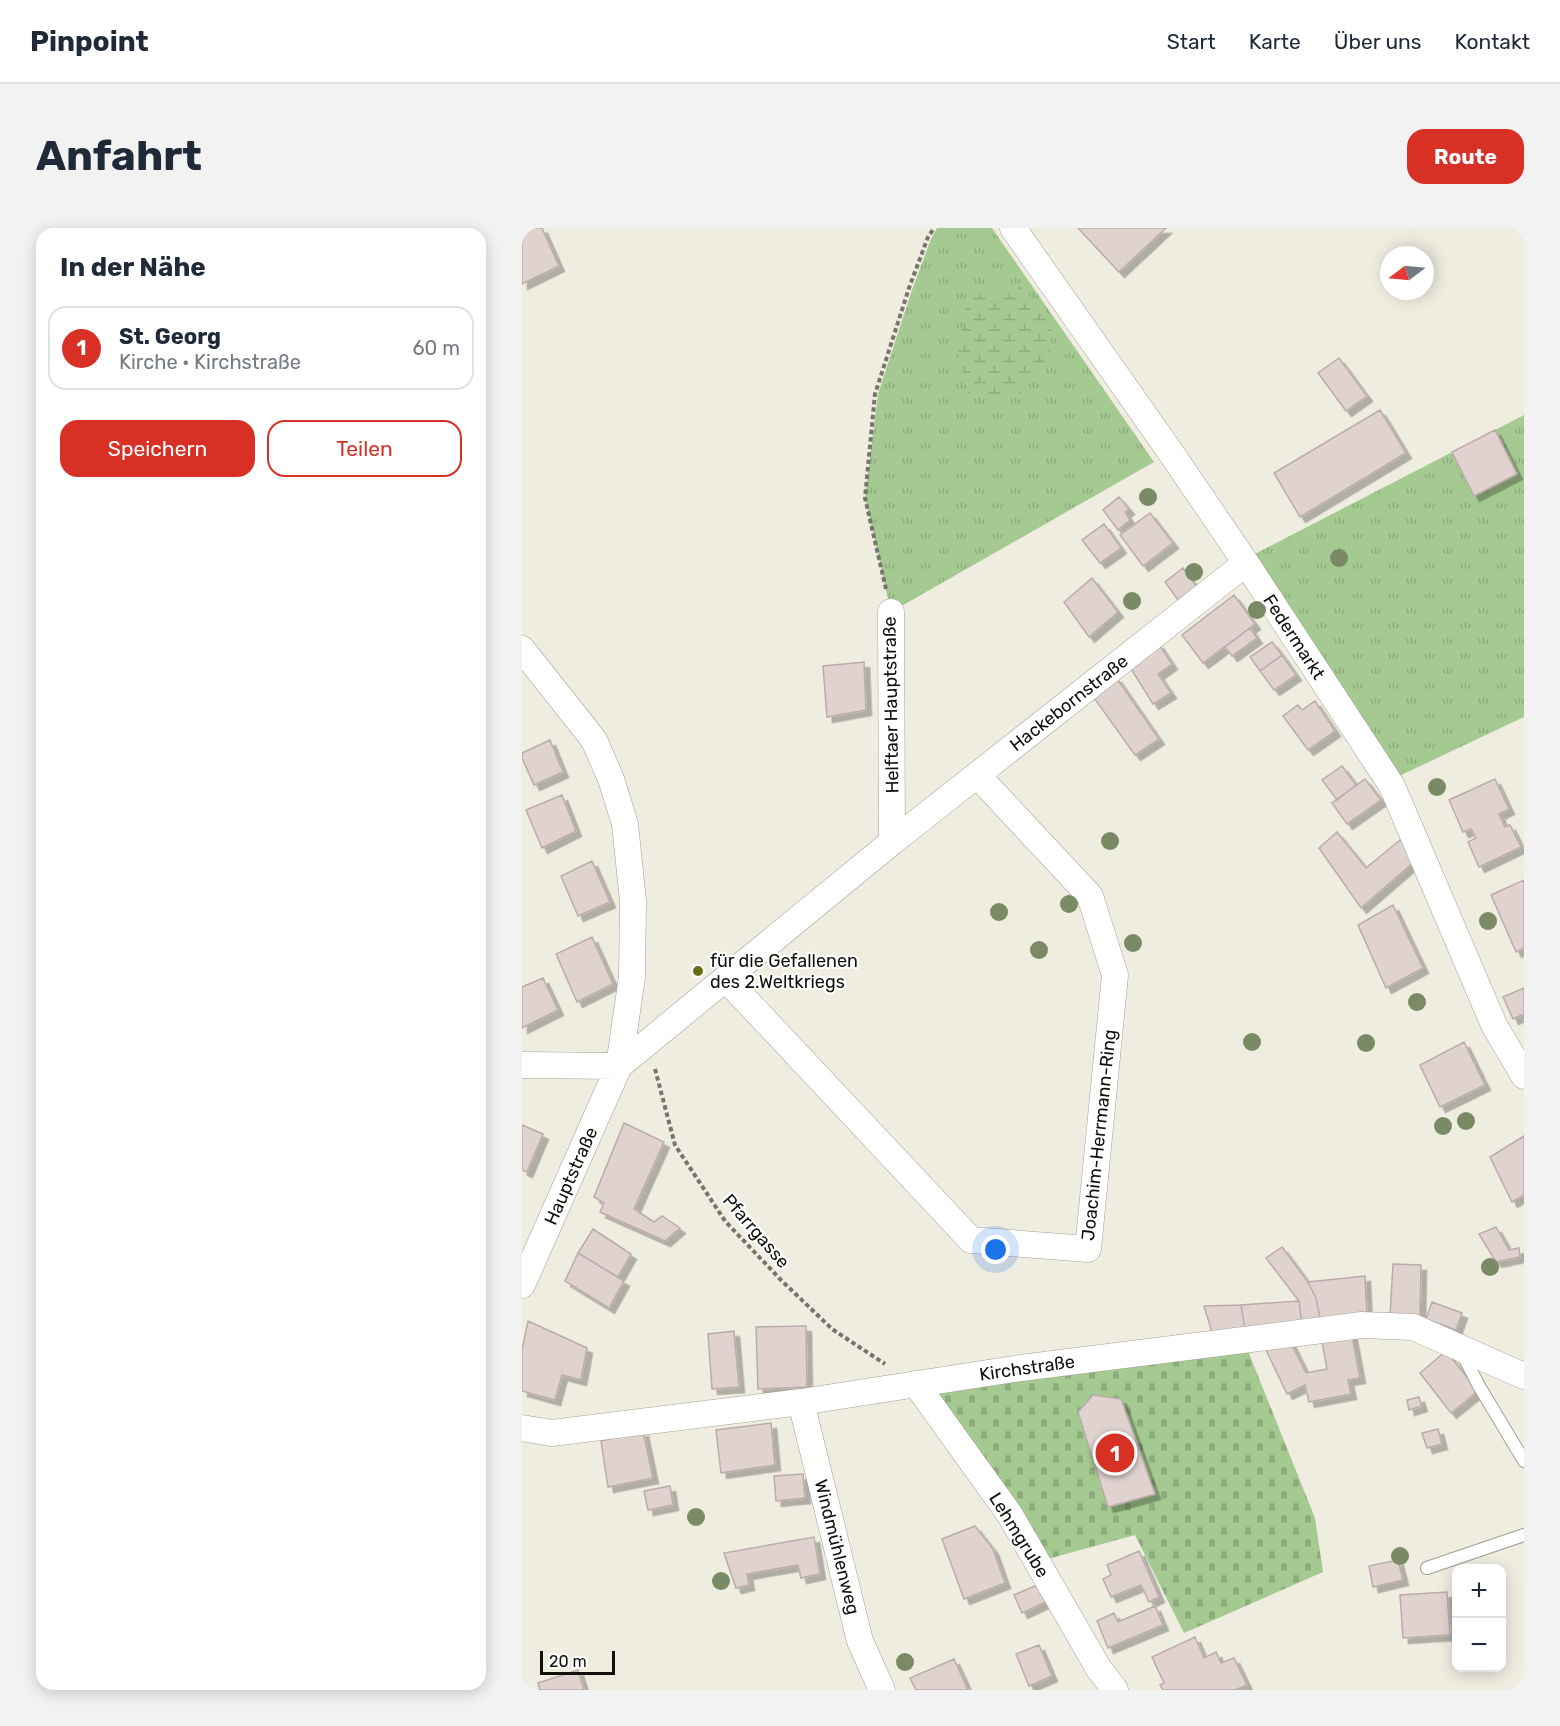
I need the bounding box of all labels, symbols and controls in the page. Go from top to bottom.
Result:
text: Pinpoint [30,25,149,58]
text: Start [1167,29,1216,54]
text: Karte [1249,29,1301,54]
text: Über uns [1334,29,1422,54]
text: Kontakt [1455,29,1530,54]
button: Route [1407,129,1524,184]
text: Anfahrt [36,131,202,181]
north arrow [1380,246,1434,300]
text: In der Nähe [60,252,206,283]
text: St. Georg [119,323,221,350]
text: 1 [77,336,86,360]
text: 60 m [413,336,460,360]
text: Kirche · Kirchstraße [119,350,301,374]
button: Speichern [60,420,255,477]
button: Teilen [267,420,462,477]
street label: Federmarkt [1258,590,1330,684]
street label: Helftaer Hauptstraße [878,616,904,794]
street label: Hackebornstraße [1006,650,1132,756]
place label: für die Gefallenen des 2.Weltkriegs [710,950,858,993]
marker: für die Gefallenen des 2.Weltkriegs [691,964,705,978]
street label: Joachim-Herrmann-Ring [1077,1028,1121,1242]
street label: Hauptstraße [540,1124,602,1228]
street label: Pfarrgasse [718,1189,794,1273]
your location [981,1235,1010,1264]
street label: Kirchstraße [978,1350,1076,1386]
pin: 1 [1096,1430,1134,1476]
street label: Windmühlenweg [810,1477,864,1617]
street label: Lehmgrube [984,1488,1054,1582]
map controls [1452,1564,1506,1672]
button: + [1452,1564,1506,1618]
button: − [1452,1618,1506,1672]
scale bar [540,1648,615,1676]
text: 20 m [549,1652,587,1671]

